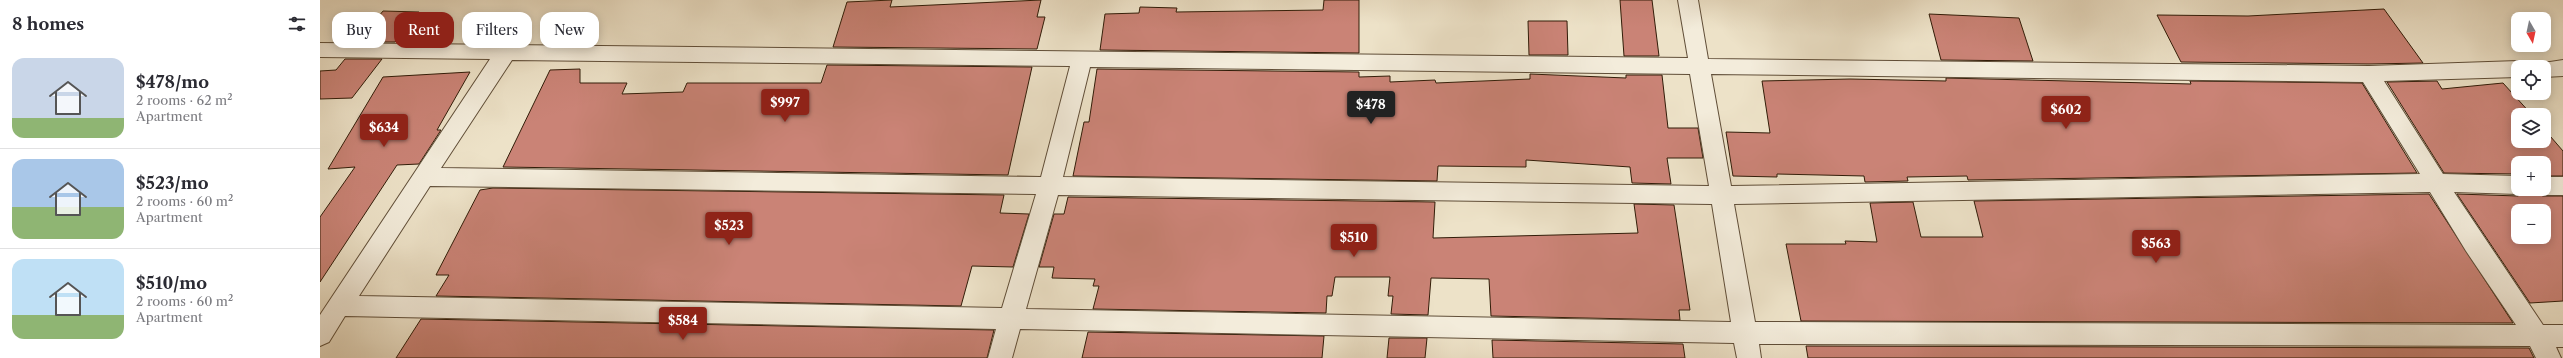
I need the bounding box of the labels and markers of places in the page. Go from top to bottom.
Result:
pin: $997 [761,89,809,123]
pin: $478 [1347,91,1395,125]
pin: $602 [2042,96,2090,130]
pin: $634 [360,114,408,148]
pin: $523 [705,212,753,246]
pin: $510 [1330,224,1378,258]
pin: $563 [2132,230,2180,264]
pin: $584 [659,307,707,341]

